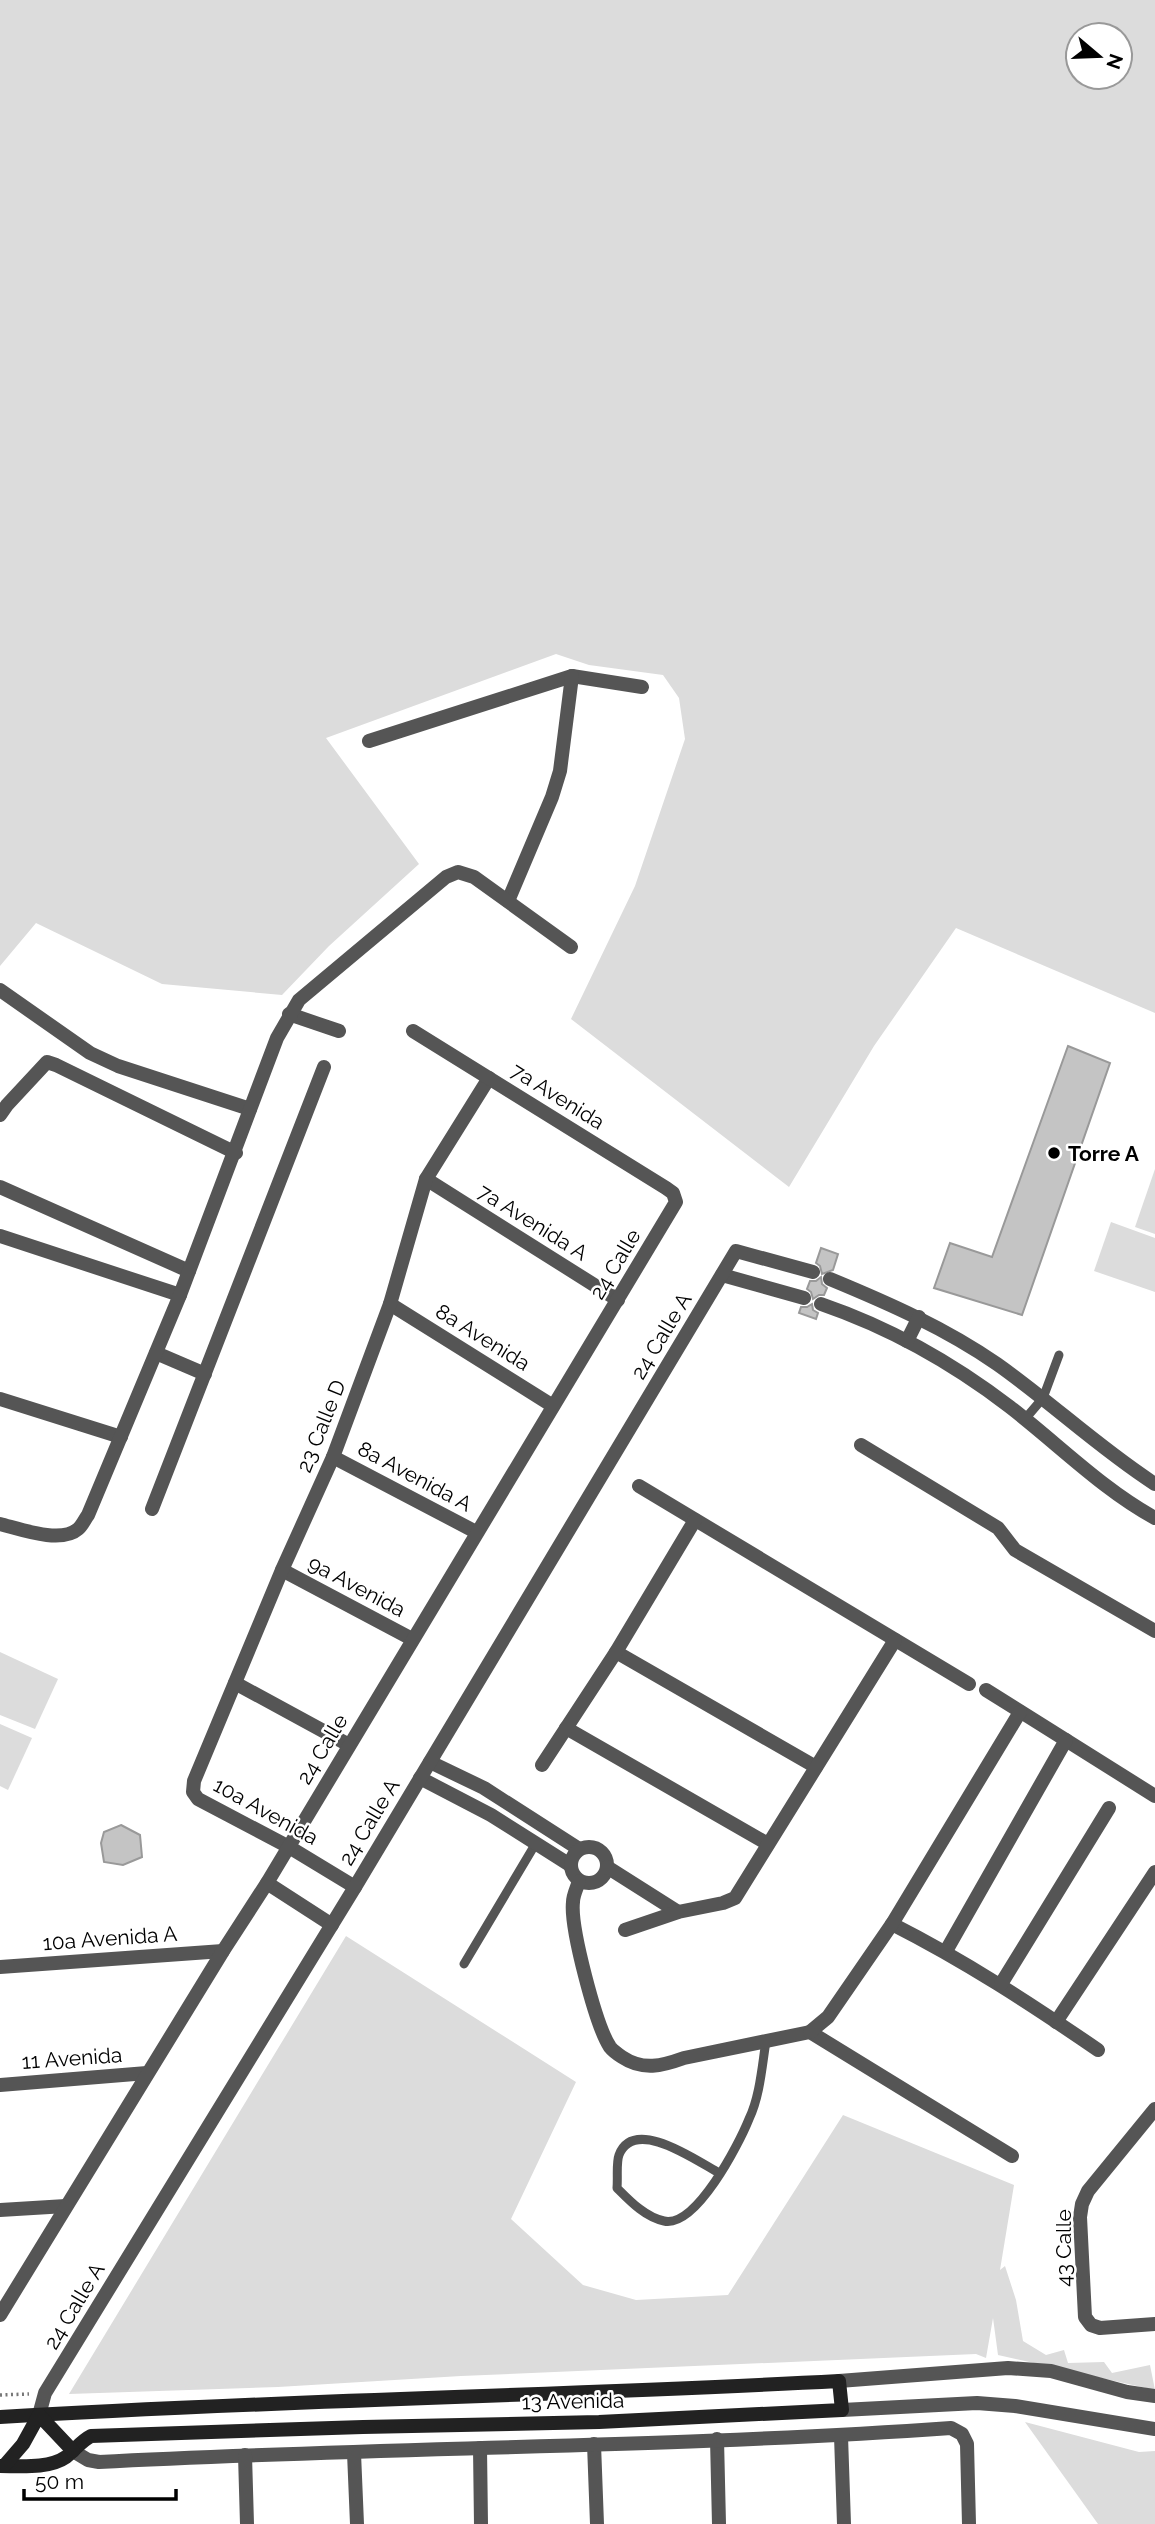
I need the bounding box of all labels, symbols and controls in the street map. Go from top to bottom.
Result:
north arrow [1064,21,1134,91]
text: N [1102,51,1128,72]
street label: 7a Avenida [507,1057,609,1135]
place label: Torre A [1068,1141,1140,1166]
marker: Torre A [1046,1145,1062,1161]
street label: 7a Avenida A [474,1178,592,1266]
street label: 24 Calle [584,1224,646,1304]
street label: 24 Calle A [625,1288,697,1384]
street label: 8a Avenida [431,1298,535,1376]
street label: 23 Calle D [291,1376,351,1476]
street label: 8a Avenida A [354,1436,476,1516]
street label: 9a Avenida [304,1550,410,1622]
street label: 24 Calle [291,1709,353,1789]
street label: 10a Avenida [209,1772,323,1850]
street label: 24 Calle A [333,1774,405,1870]
street label: 10a Avenida A [42,1921,178,1955]
street label: 11 Avenida [21,2042,123,2074]
street label: 43 Calle [1051,2209,1076,2287]
street label: 24 Calle A [38,2258,110,2354]
street label: 13 Avenida [521,2388,625,2414]
scale bar [24,2458,177,2502]
text: 50 m [35,2469,84,2494]

